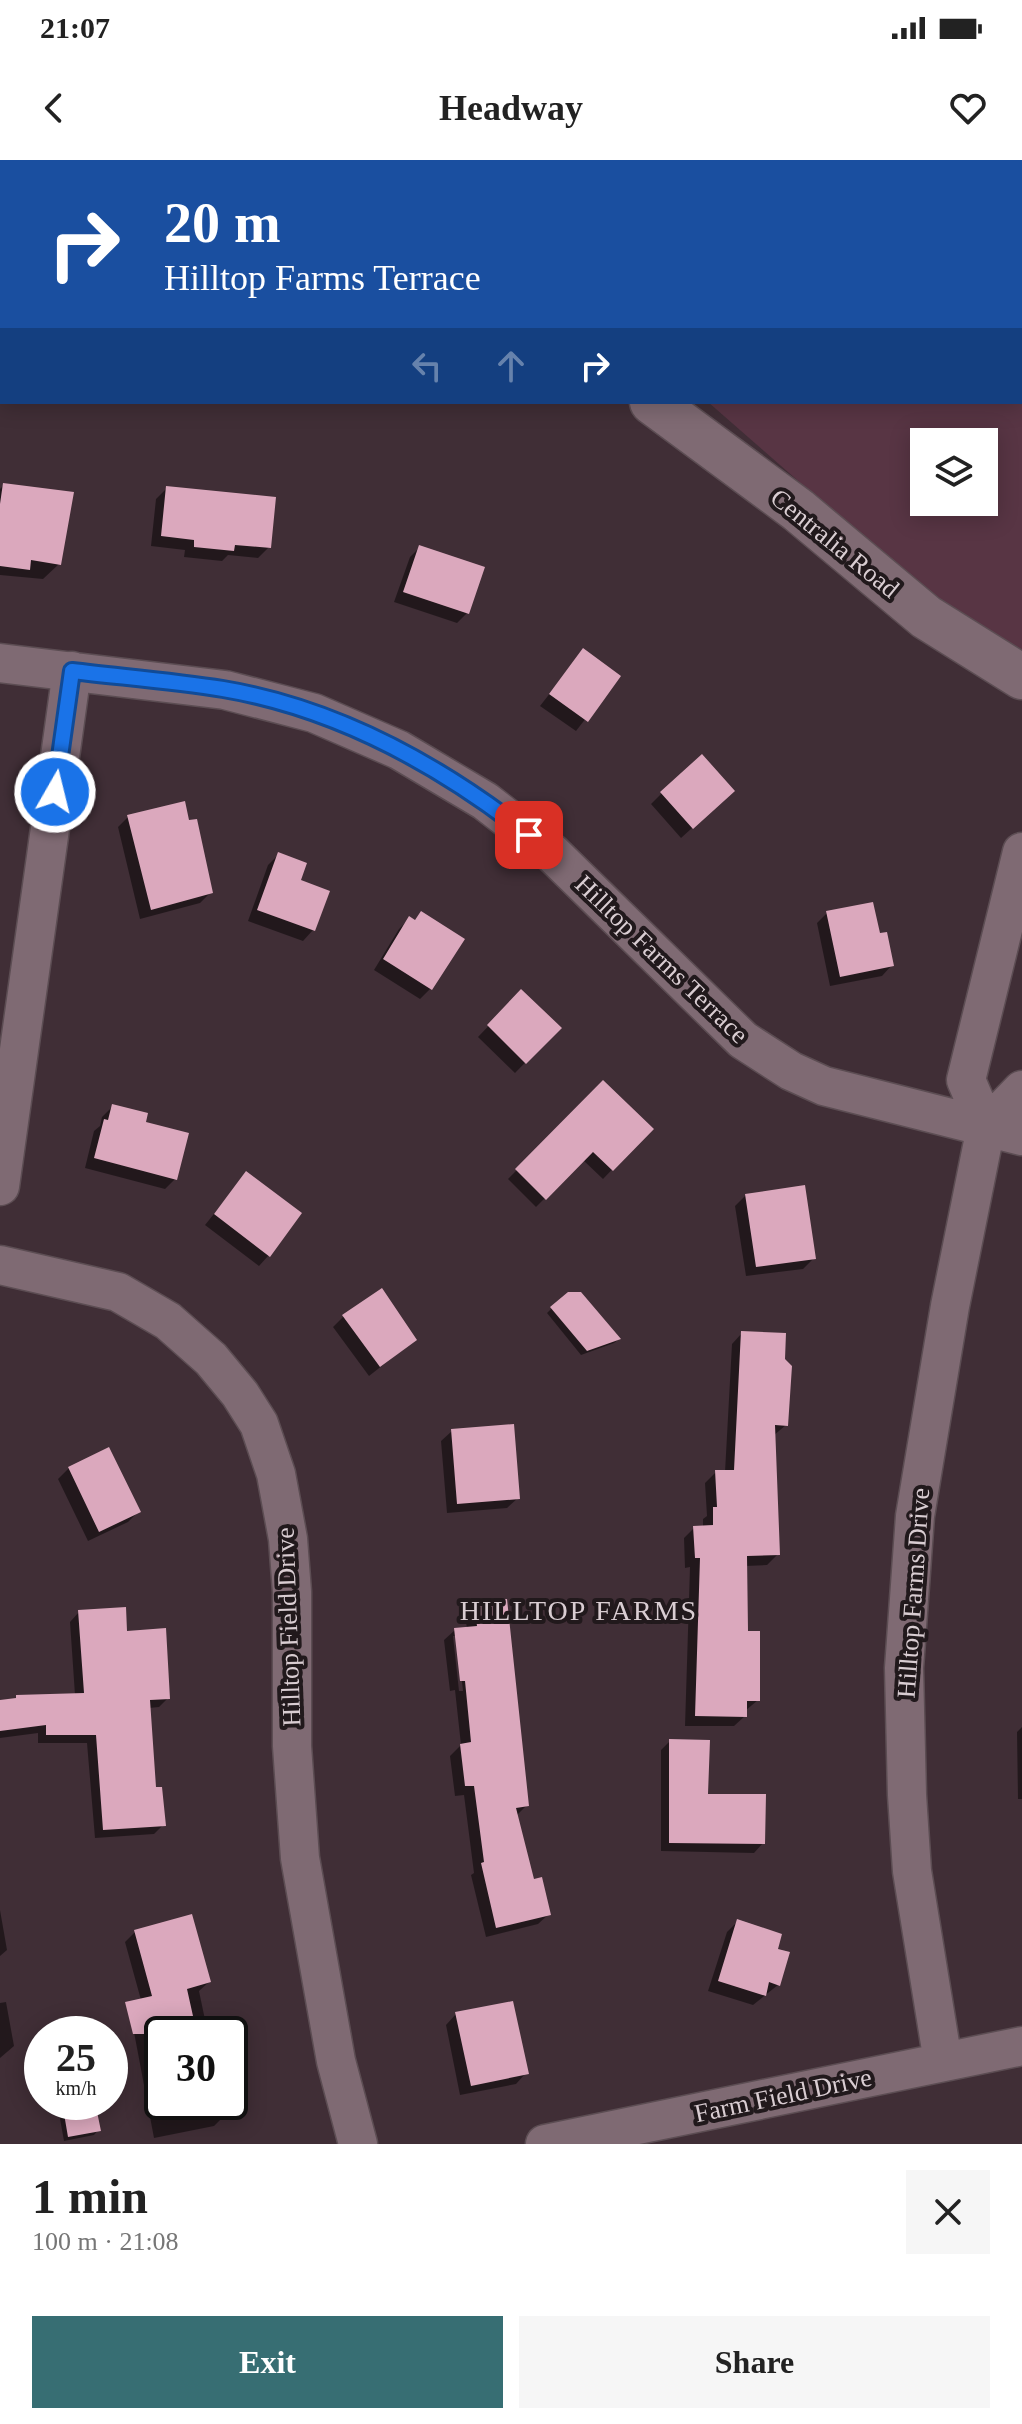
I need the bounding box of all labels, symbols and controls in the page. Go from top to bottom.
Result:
text: 21:07 [40,11,110,44]
icon: back [32,86,76,130]
icon: heart [946,86,990,130]
text: Headway [439,88,583,128]
icon: right [32,192,136,296]
text: 20 m [164,192,281,254]
text: Hilltop Farms Terrace [164,258,481,298]
icon: left [405,344,449,388]
icon: ahead [489,344,533,388]
icon: right [573,344,617,388]
map controls [910,428,998,516]
button: layers [910,428,998,516]
street label: Centralia Road [765,483,905,604]
position arrow [13,750,97,834]
pin [495,801,563,869]
icon: arrive [507,813,551,857]
street label: Hilltop Farms Terrace [569,869,754,1049]
street label: Hilltop Farms Drive [892,1487,935,1699]
street label: Hilltop Field Drive [271,1527,306,1727]
district label: HILLTOP FARMS [460,1595,698,1626]
speed limit sign: 30 [144,2016,248,2120]
text: 25 [56,2035,96,2080]
street label: Farm Field Drive [692,2063,874,2128]
text: km/h [55,2077,97,2099]
text: 1 min [32,2170,148,2223]
button: close [906,2170,990,2254]
text: 100 m · 21:08 [32,2227,179,2256]
button: Exit [32,2316,503,2408]
button: Share [519,2316,990,2408]

